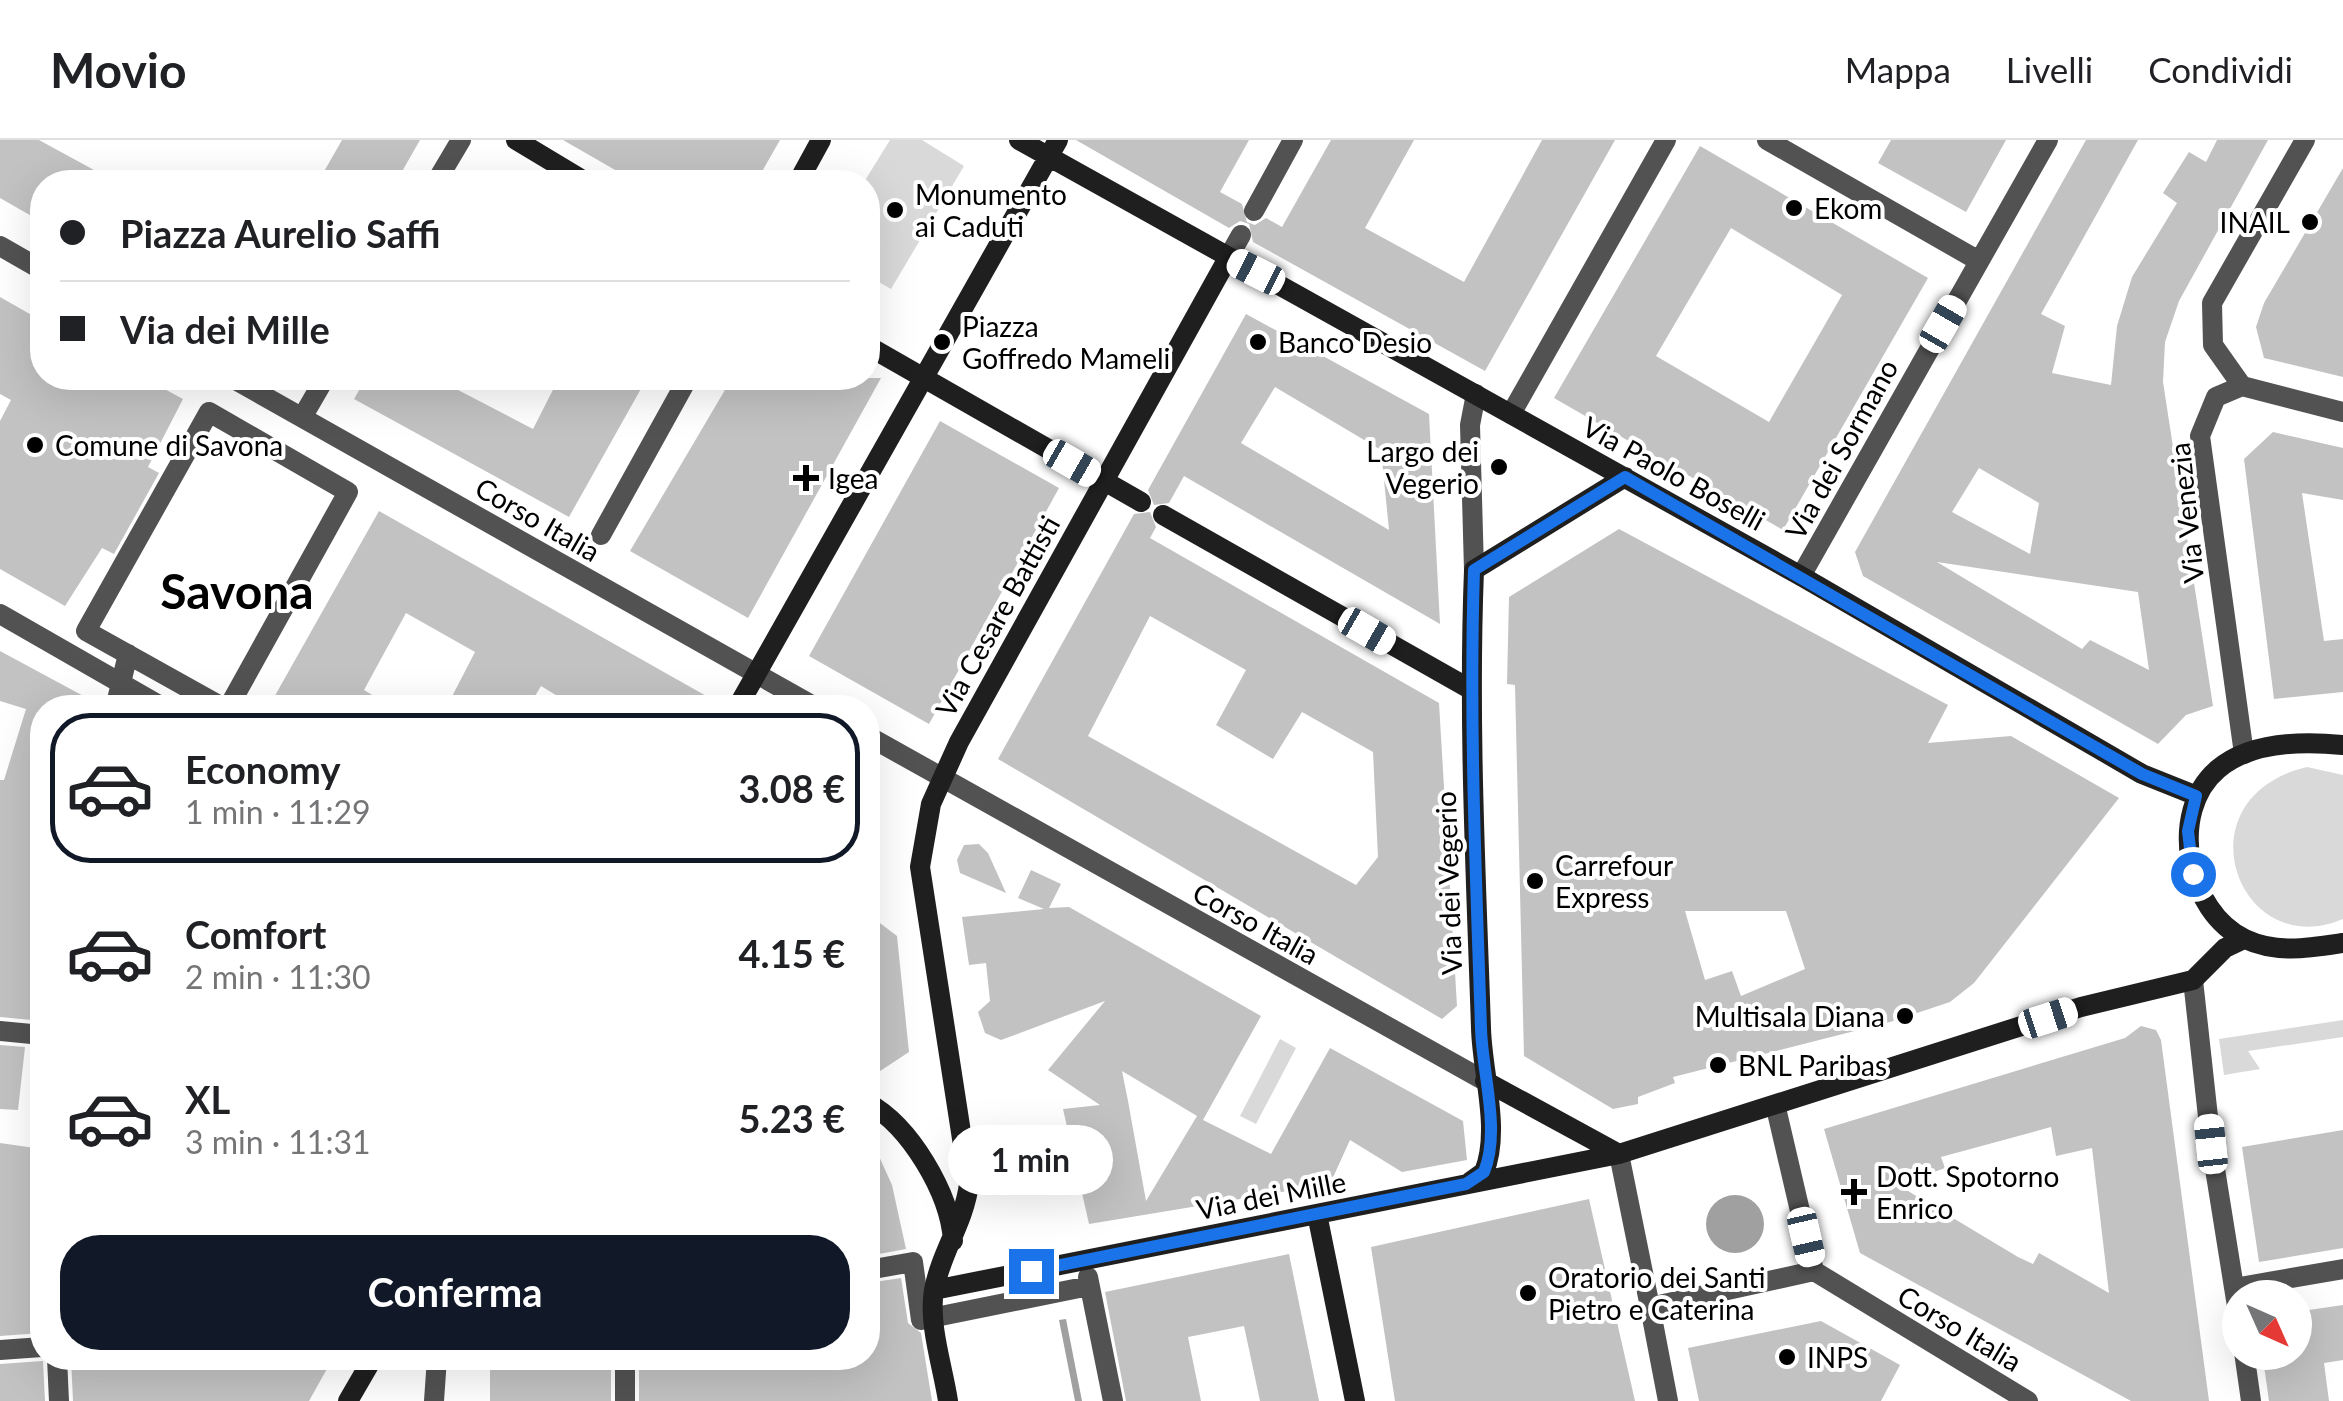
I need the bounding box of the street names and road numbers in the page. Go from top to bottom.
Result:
street label: Via dei Sormano [1777,353,1905,545]
street label: Via Paolo Boselli [1577,409,1771,537]
street label: Via Venezia [2162,441,2210,585]
street label: Corso Italia [470,470,606,568]
street label: Via Cesare Battisti [928,510,1066,722]
street label: Via dei Vegerio [1428,791,1468,975]
street label: Corso Italia [1187,875,1325,971]
street label: Via dei Mille [1193,1164,1349,1226]
street label: Corso Italia [1892,1278,2028,1378]

